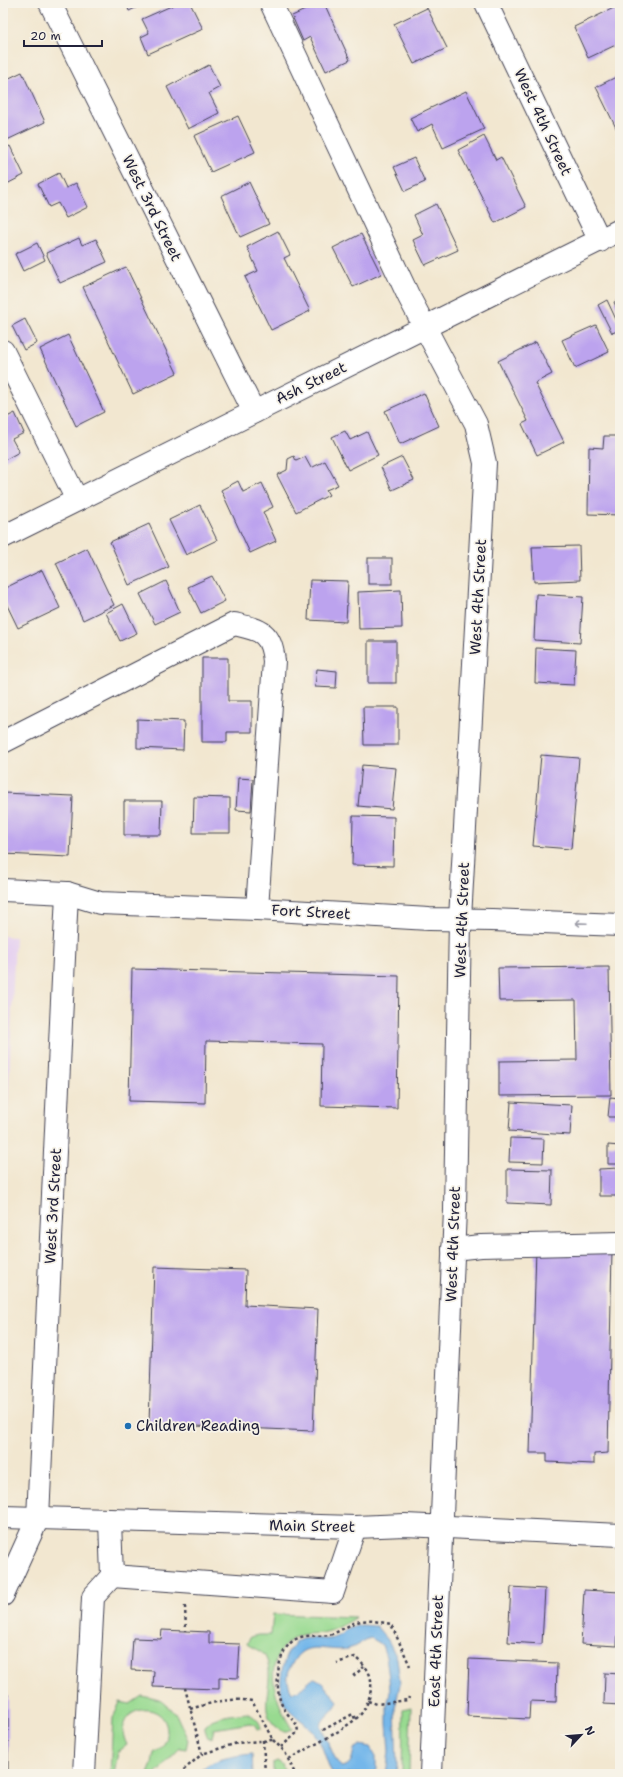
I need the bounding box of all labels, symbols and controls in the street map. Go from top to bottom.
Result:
scale bar [24,22,102,48]
text: 20 m [30,28,61,44]
street label: West 4th Street [509,65,577,179]
street label: West 3rd Street [118,151,186,265]
street label: Ash Street [272,357,350,409]
street label: West 4th Street [465,538,491,656]
street label: West 4th Street [450,862,474,978]
street label: Fort Street [271,900,351,924]
one-way arrow [575,920,588,927]
street label: West 3rd Street [40,1147,66,1265]
street label: West 4th Street [441,1186,465,1302]
place label: Children Reading [136,1416,260,1436]
marker: Children Reading [123,1421,133,1431]
street label: Main Street [269,1515,355,1537]
street label: East 4th Street [424,1594,448,1708]
north arrow [561,1715,601,1755]
text: N [581,1724,598,1738]

